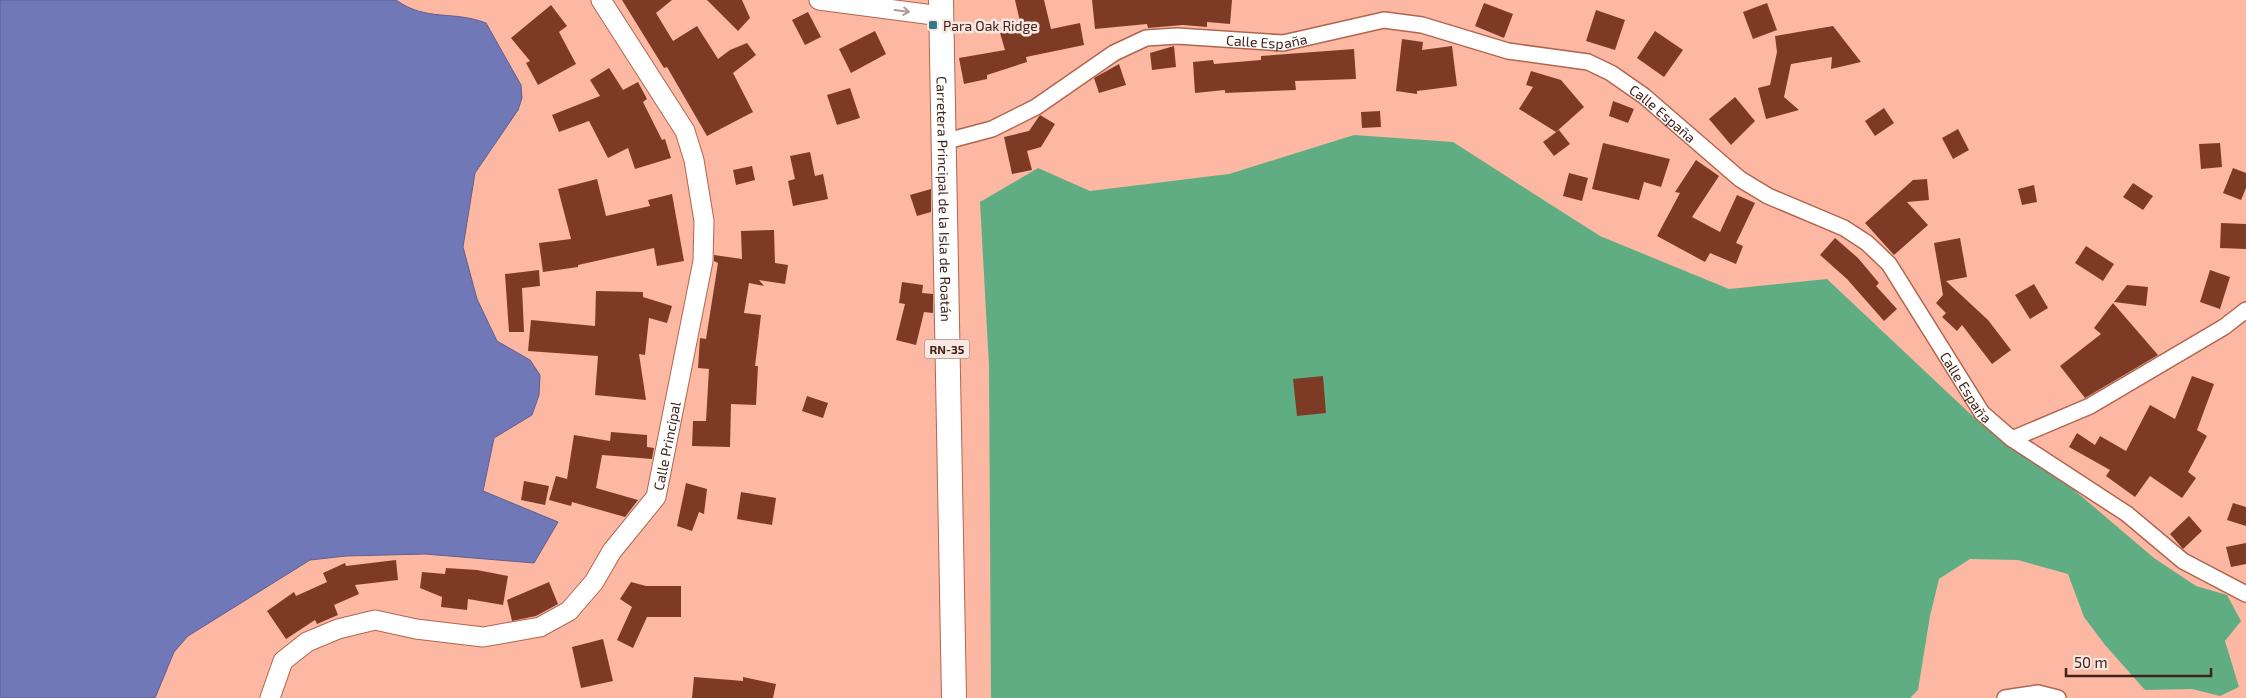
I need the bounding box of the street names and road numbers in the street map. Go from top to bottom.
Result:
street label: Calle España [1226,29,1309,52]
street label: Carretera Principal de la Isla de Roatán [934,76,955,322]
street label: Calle España [1627,80,1699,146]
road number: RN-35 [924,339,970,358]
street label: Calle España [1937,348,1995,426]
street label: Calle Principal [649,399,684,492]

